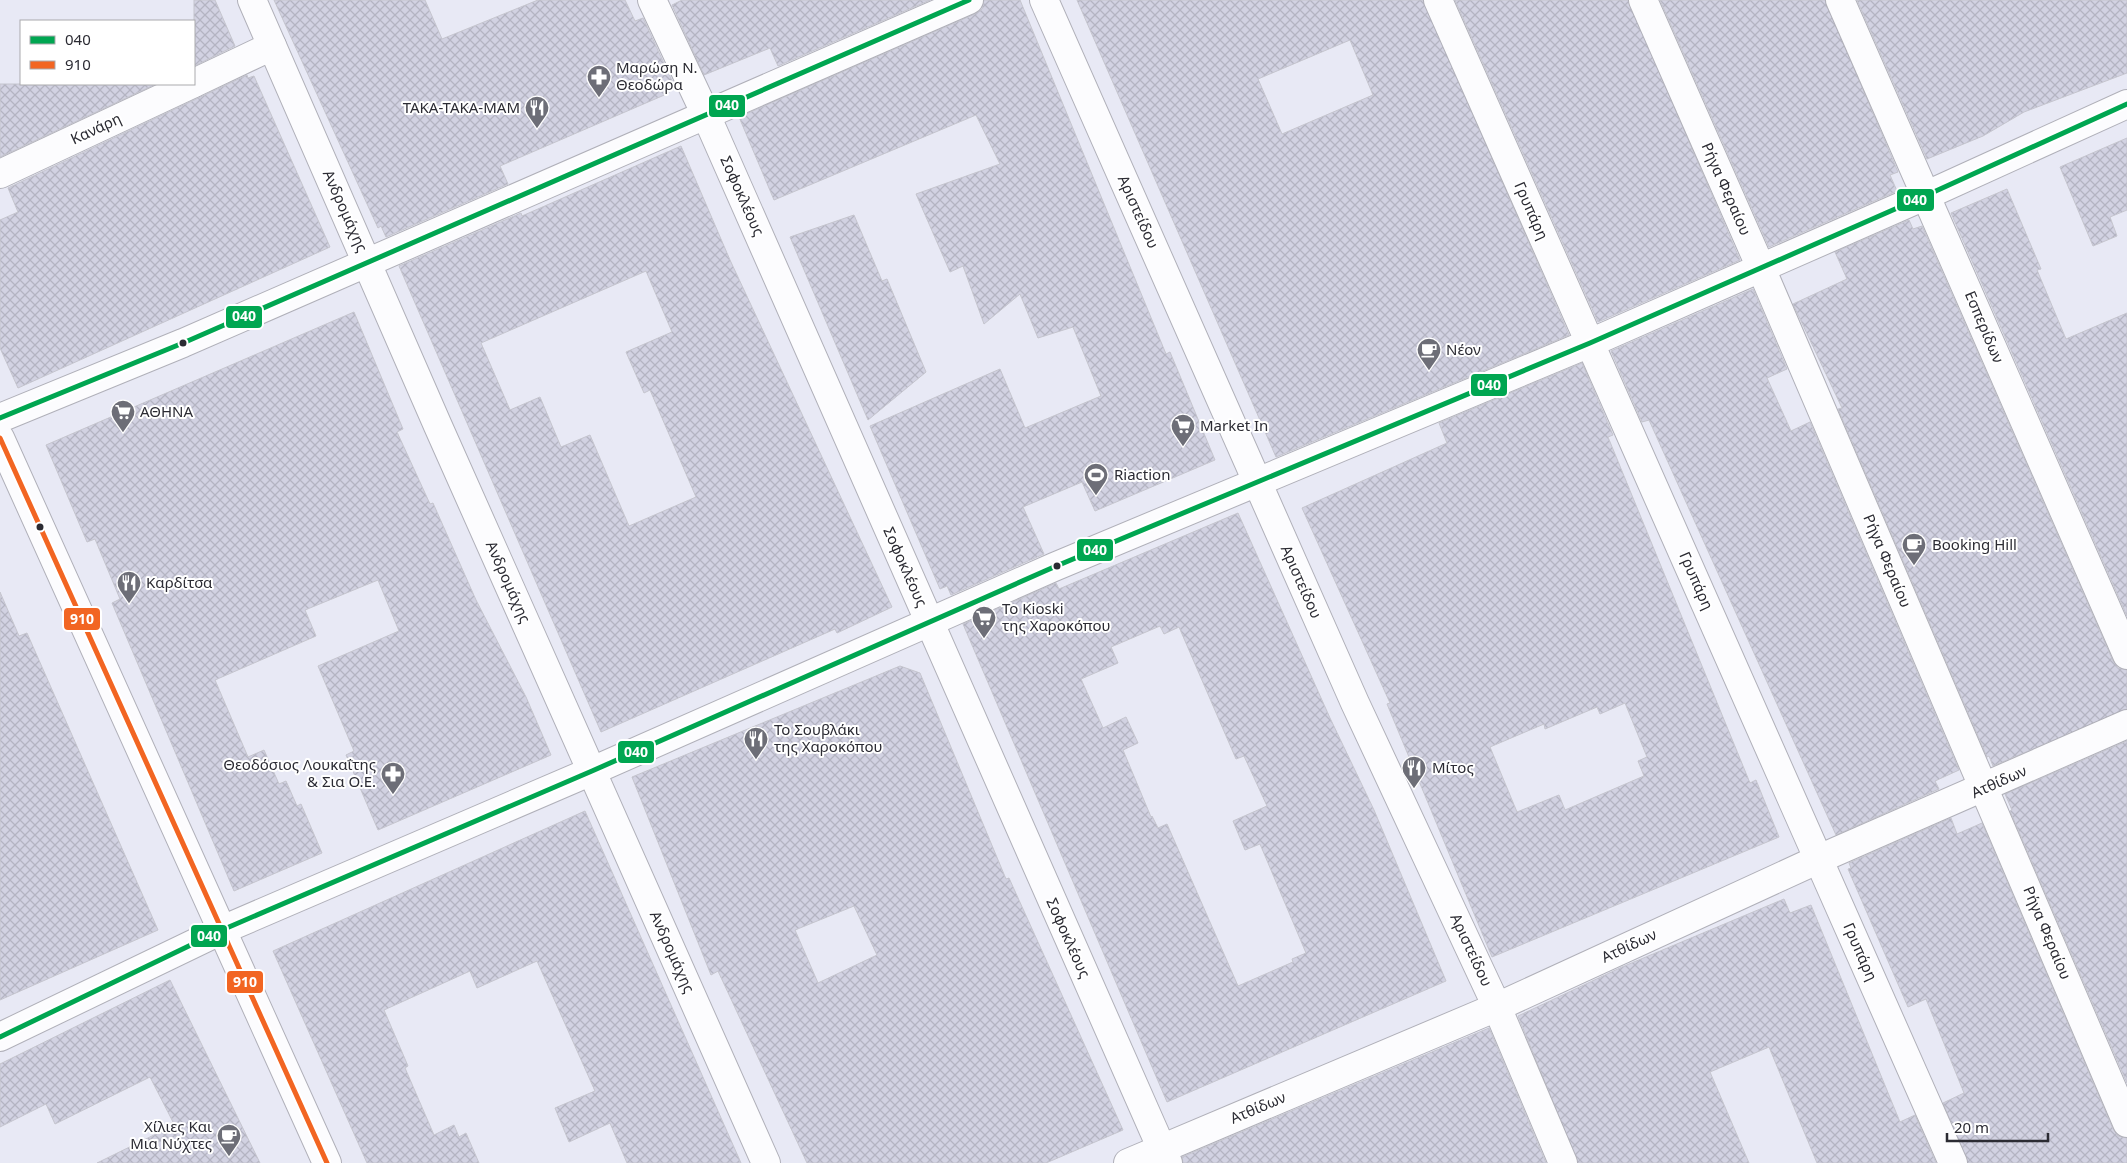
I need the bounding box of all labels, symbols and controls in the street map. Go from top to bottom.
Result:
legend [20,20,195,85]
text: 040 [65,29,91,49]
text: 910 [65,54,91,74]
place label: Μαρώση Ν. Θεοδώρα [616,57,698,94]
pharmacy icon: Μαρώση Ν. Θεοδώρα [586,64,612,98]
line badge: 040 [708,94,746,118]
restaurant icon: ΤΑΚΑ-ΤΑΚΑ-ΜΑΜ [524,95,550,129]
text: 040 [715,95,739,114]
place label: ΤΑΚΑ-ΤΑΚΑ-ΜΑΜ [403,97,520,117]
street label: Κανάρη [67,108,124,148]
street label: Ρήγα Φεραίου [1697,139,1756,238]
street label: Σοφοκλέους [716,152,769,239]
street label: Ανδρομάχης [319,166,373,255]
street label: Αριστείδου [1114,172,1164,251]
street label: Γρυπάρη [1510,178,1554,243]
line badge: 040 [1896,188,1935,212]
text: 040 [1903,190,1927,209]
street label: Εσπερίδων [1961,288,2009,366]
line badge: 040 [225,305,263,329]
text: 040 [232,306,256,325]
cafe icon: Νέον [1416,337,1442,371]
unlabelled marker [178,338,188,348]
place label: Νέον [1446,339,1481,359]
line badge: 040 [1470,373,1508,397]
text: 040 [1477,375,1501,394]
supermarket icon: ΑΘΗΝΑ [110,399,136,433]
place label: ΑΘΗΝΑ [140,401,194,421]
supermarket icon: Market In [1170,413,1196,447]
place label: Market In [1200,415,1268,435]
sports icon: Riaction [1083,462,1109,496]
place label: Riaction [1114,464,1170,484]
street label: Ρήγα Φεραίου [1859,511,1917,610]
unlabelled marker [35,522,45,532]
street label: Σοφοκλέους [879,523,932,610]
cafe icon: Booking Hill [1901,532,1927,566]
place label: Booking Hill [1932,534,2017,554]
street label: Ανδρομάχης [482,537,536,626]
line badge: 040 [1076,538,1114,562]
text: 040 [1083,540,1107,559]
street label: Αριστείδου [1277,542,1327,621]
street label: Γρυπάρη [1675,548,1719,613]
unlabelled marker [1052,561,1062,571]
restaurant icon: Καρδίτσα [116,570,142,604]
place label: Καρδίτσα [146,572,213,592]
place label: Το Kioski της Χαροκόπου [1002,598,1111,635]
supermarket icon: Το Kioski της Χαροκόπου [971,605,997,639]
line badge: 910 [63,607,101,631]
text: 910 [70,609,94,628]
place label: Το Σουβλάκι της Χαροκόπου [774,719,883,756]
restaurant icon: Το Σουβλάκι της Χαροκόπου [743,726,769,760]
line badge: 040 [617,740,655,764]
text: 040 [624,742,648,761]
place label: Θεοδόσιος Λουκαΐτης & Σια Ο.Ε. [223,754,376,791]
restaurant icon: Μίτος [1401,755,1427,789]
place label: Μίτος [1432,757,1474,777]
street label: Ατθίδων [1968,760,2030,802]
pharmacy icon: Θεοδόσιος Λουκαΐτης & Σια Ο.Ε. [380,761,406,795]
street label: Ρήγα Φεραίου [2019,883,2077,982]
street label: Σοφοκλέους [1042,894,1095,981]
street label: Ανδρομάχης [646,907,700,996]
street label: Αριστείδου [1446,910,1497,989]
street label: Γρυπάρη [1839,919,1883,984]
line badge: 040 [190,924,228,948]
street label: Ατθίδων [1598,924,1660,967]
text: 040 [197,926,221,945]
line badge: 910 [226,970,264,994]
text: 910 [233,972,257,991]
street label: Ατθίδων [1227,1086,1289,1128]
scale bar [1947,1110,2048,1142]
place label: Χίλιες Και Μια Νύχτες [130,1116,212,1153]
text: 20 m [1954,1117,1989,1137]
cafe icon: Χίλιες Και Μια Νύχτες [216,1123,242,1157]

